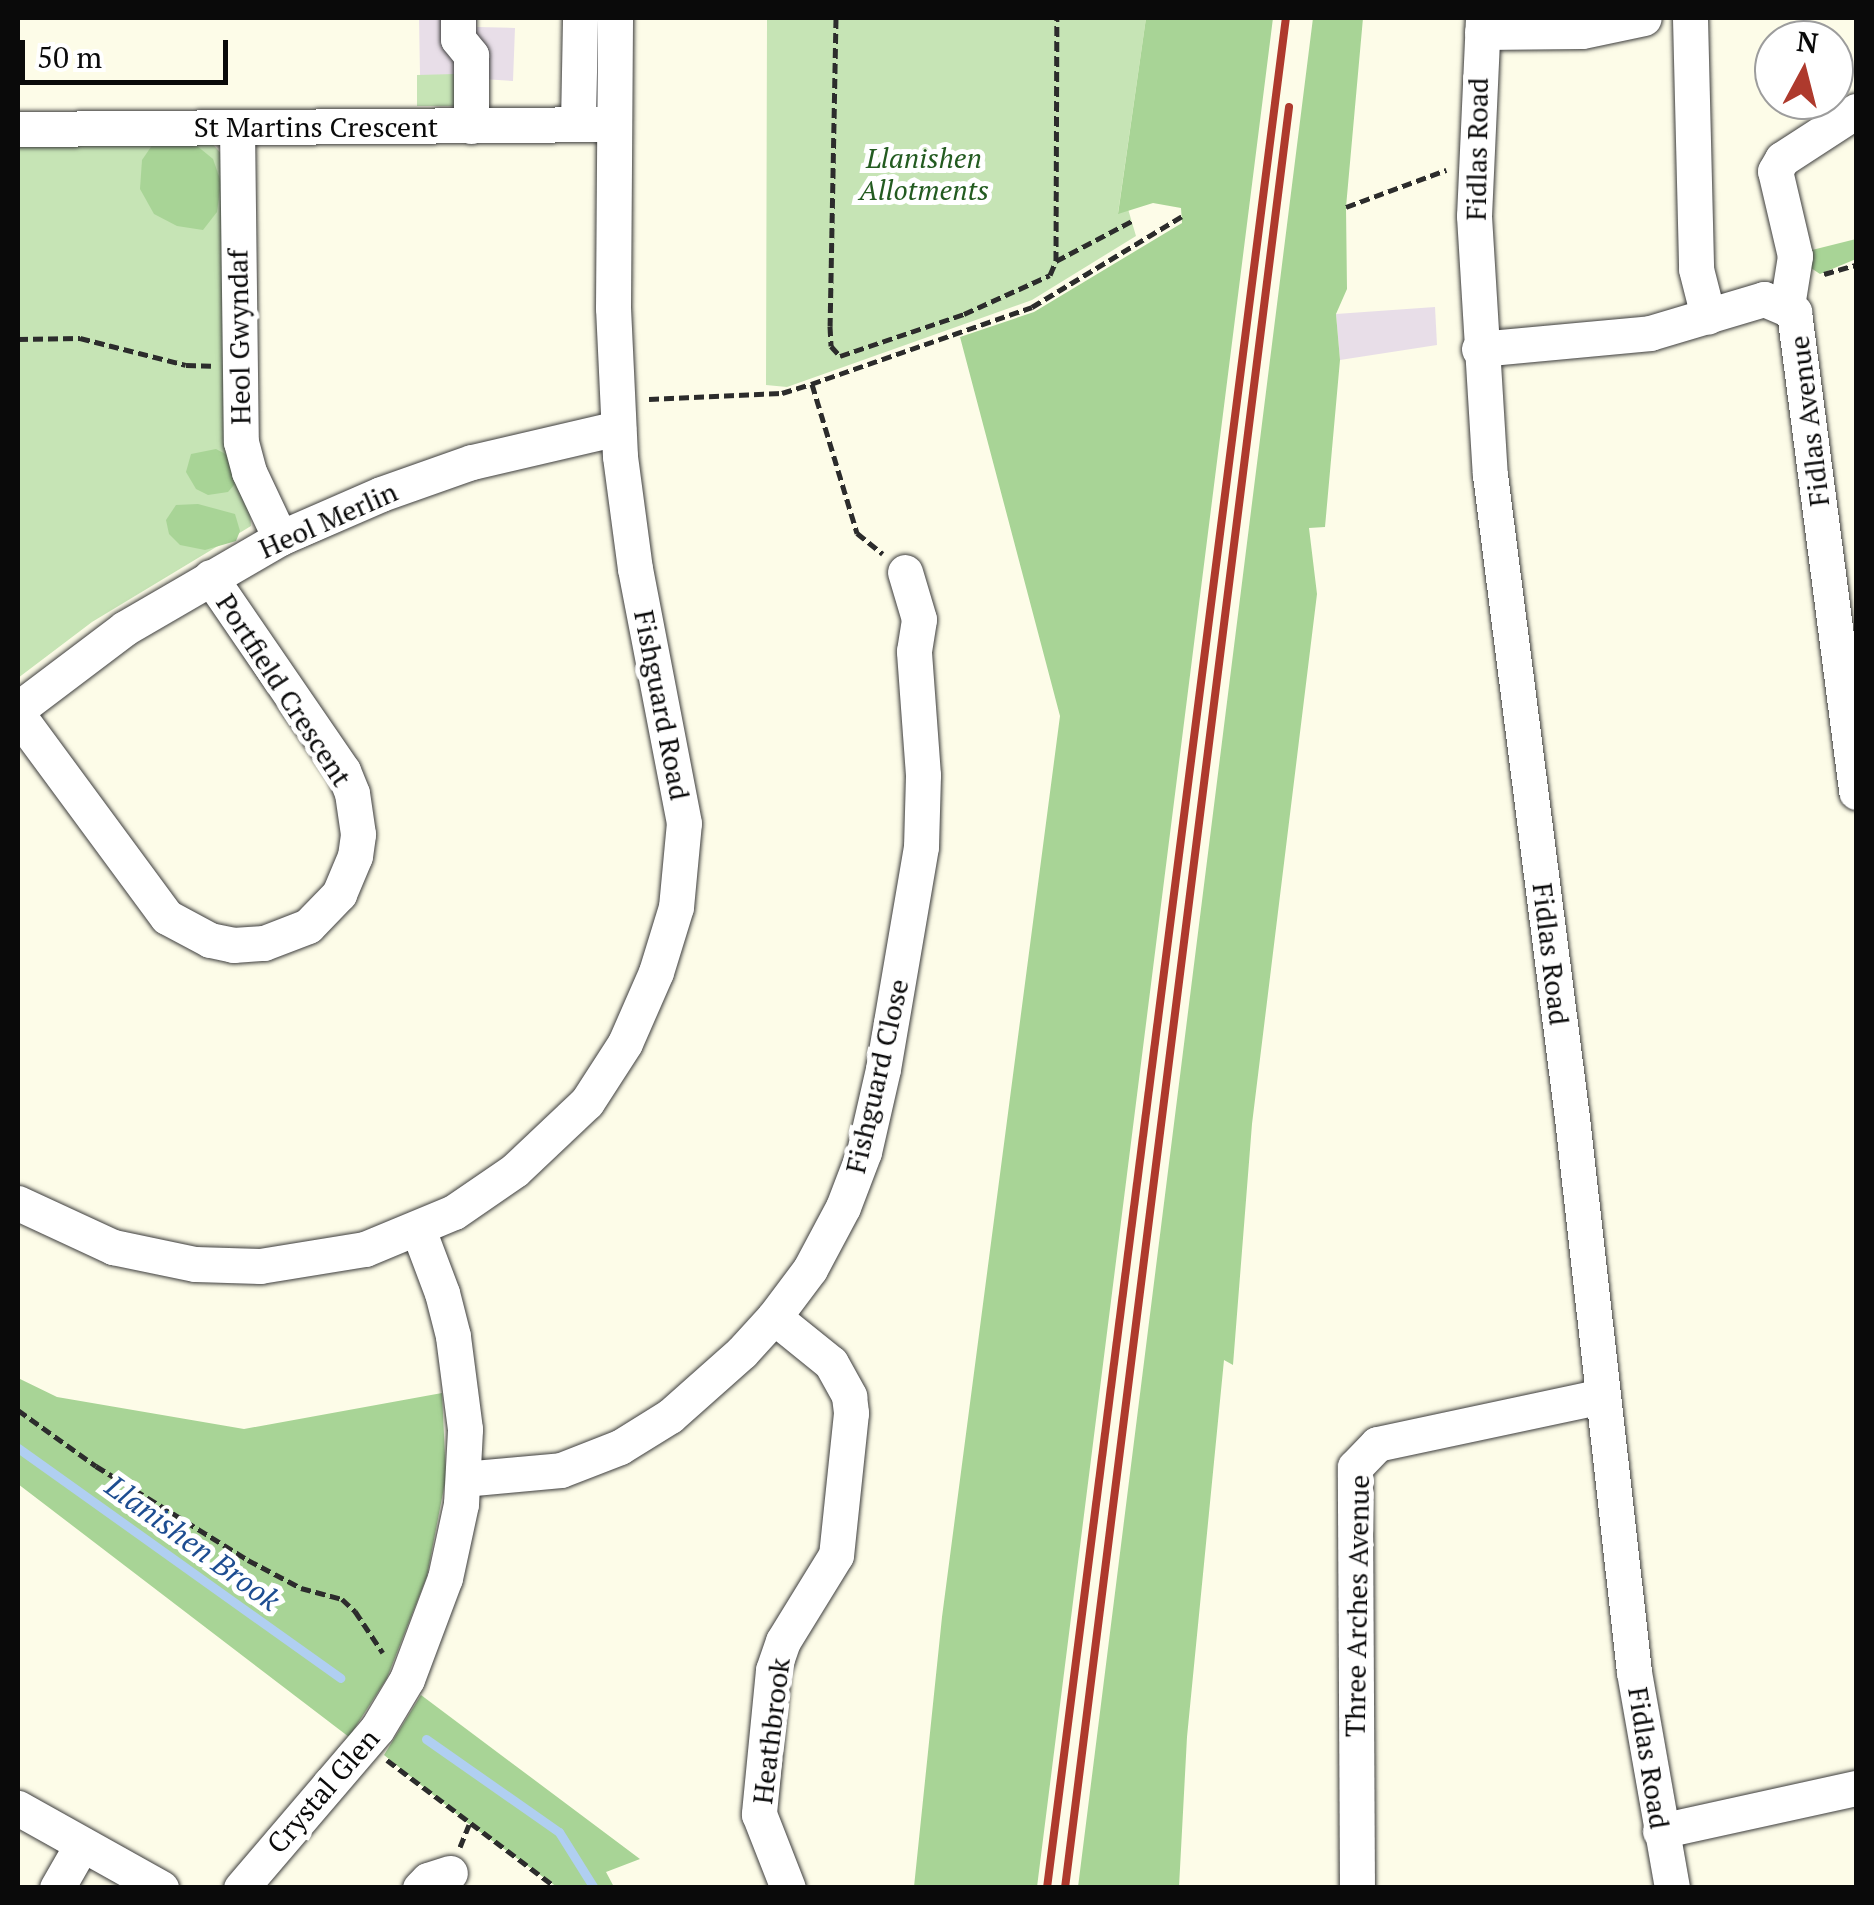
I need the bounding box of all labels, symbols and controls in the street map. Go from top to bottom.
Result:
scale bar [25,20,232,82]
north arrow [1754,20,1854,120]
text: N [1795,22,1820,61]
text: 50 m [37,37,102,77]
street label: Fidlas Road [1459,77,1495,221]
street label: St Martins Crescent [194,110,438,144]
park label: Llanishen Allotments [859,141,989,207]
street label: Heol Gwyndaf [221,249,257,425]
street label: Fidlas Avenue [1782,333,1836,509]
street label: Heol Merlin [254,475,402,565]
street label: Portfield Crescent [209,587,359,793]
street label: Fishguard Road [627,607,697,803]
street label: Fidlas Road [1526,881,1576,1027]
street label: Fishguard Close [838,976,916,1176]
water label: Llanishen Brook [99,1468,287,1618]
street label: Three Arches Avenue [1338,1474,1376,1738]
street label: Heathbrook [745,1656,797,1806]
street label: Fidlas Road [1621,1685,1677,1831]
street label: Crystal Glen [260,1722,386,1860]

